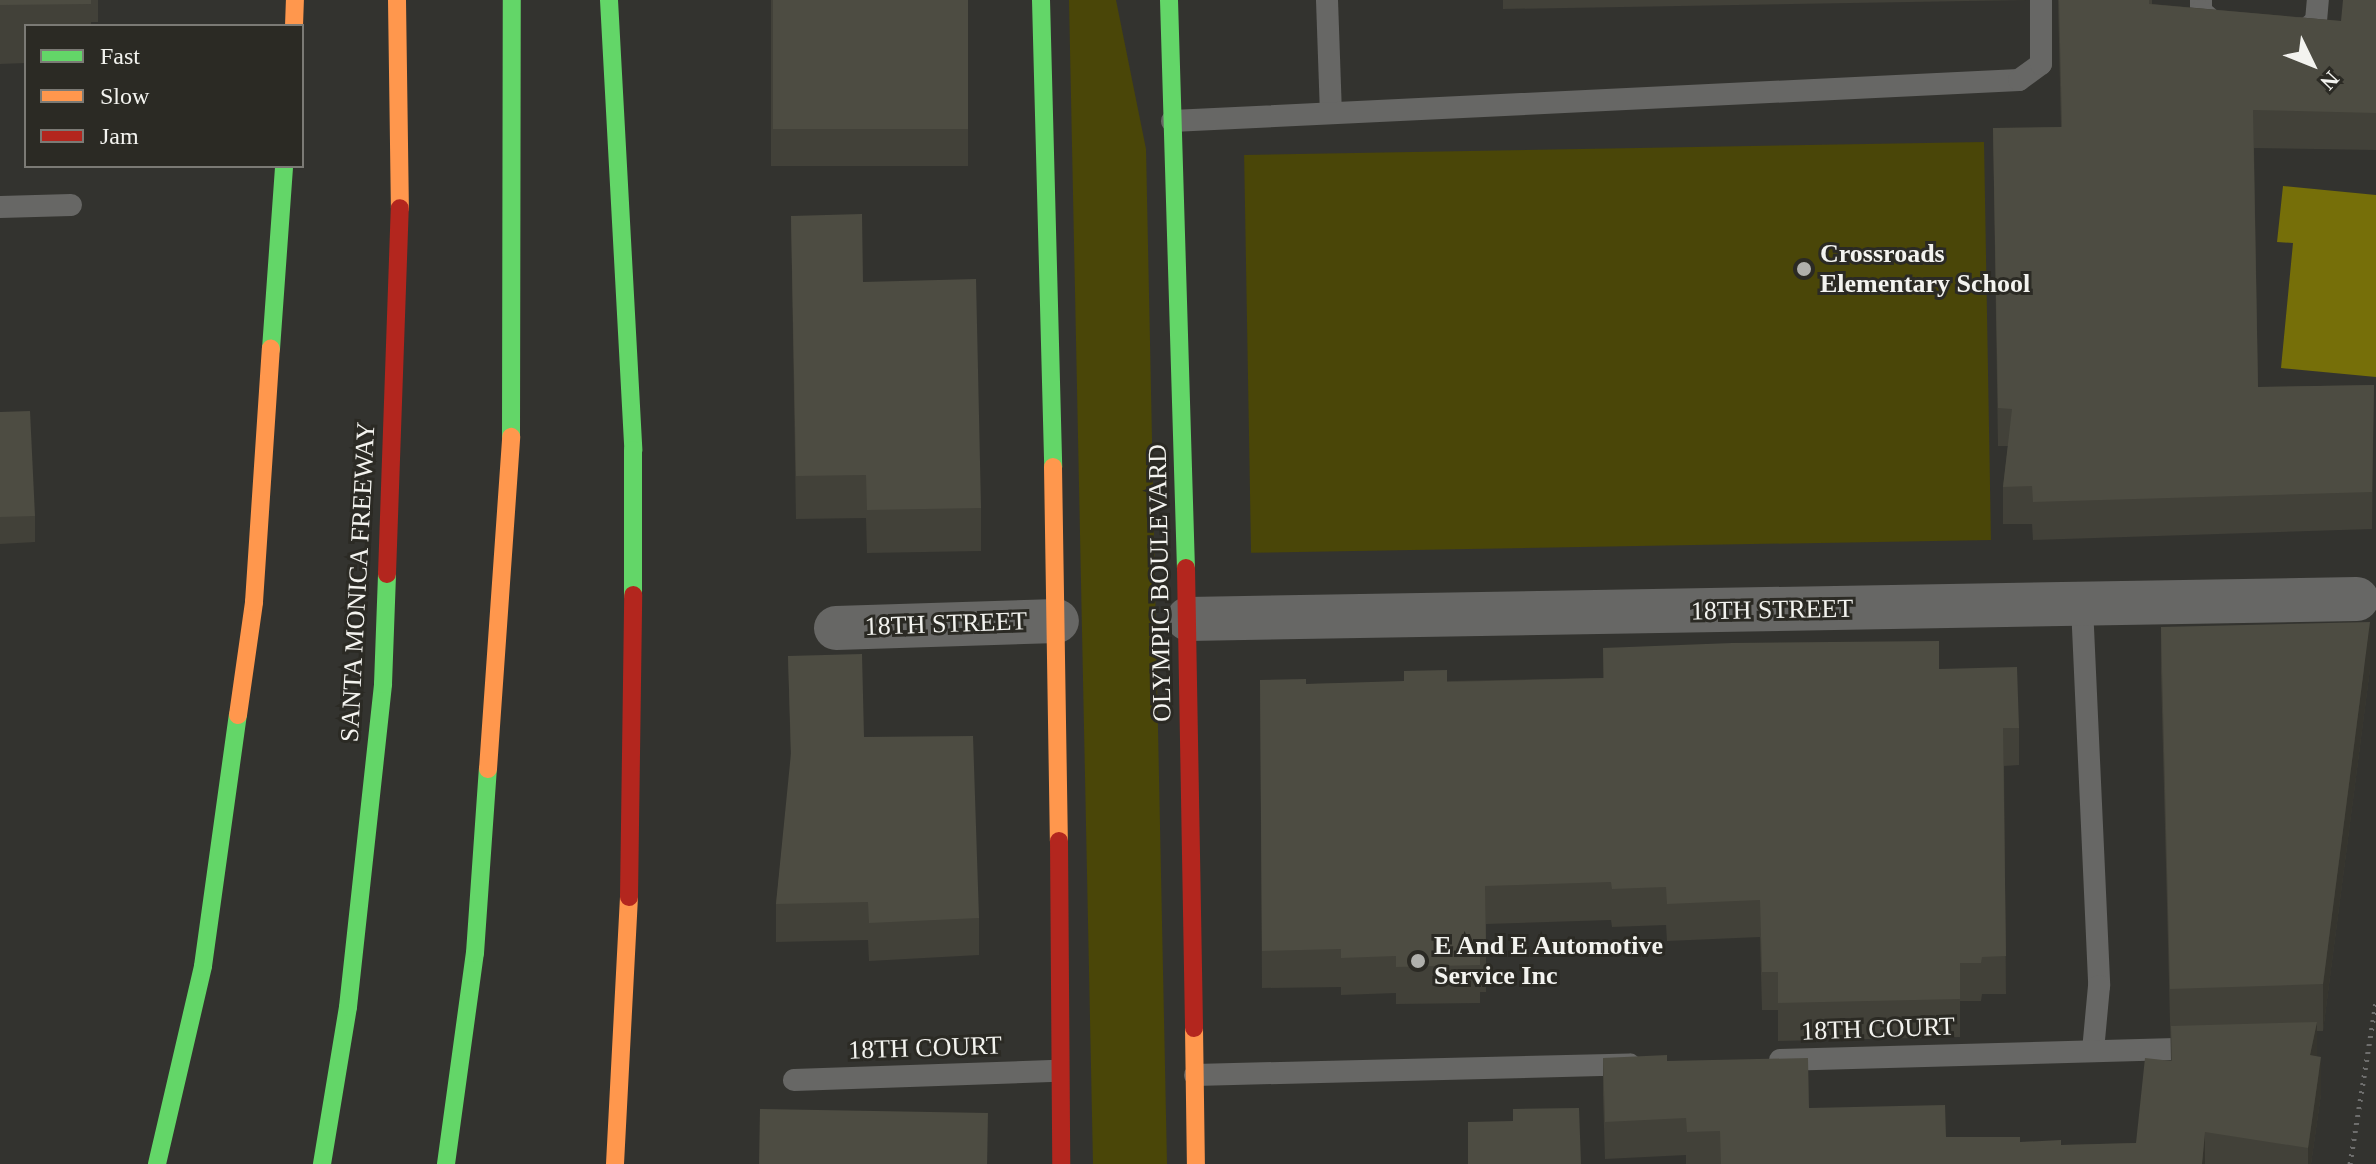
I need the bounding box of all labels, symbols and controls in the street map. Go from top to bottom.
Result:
legend [24,24,304,168]
north arrow [2272,24,2352,104]
text: Fast [100,43,140,69]
text: N [2315,66,2344,95]
text: Slow [100,83,149,109]
text: Jam [100,123,139,149]
place label: Crossroads Elementary School [1820,238,2030,300]
marker: Crossroads Elementary School [1795,260,1813,278]
street label: SANTA MONICA FREEWAY [334,420,382,744]
street label: OLYMPIC BOULEVARD [1142,444,1178,722]
street label: 18TH STREET [1690,593,1854,627]
street label: 18TH STREET [864,606,1028,642]
place label: E And E Automotive Service Inc [1434,930,1666,992]
marker: E And E Automotive Service Inc [1409,952,1427,970]
street label: 18TH COURT [1801,1011,1955,1047]
street label: 18TH COURT [848,1030,1002,1066]

